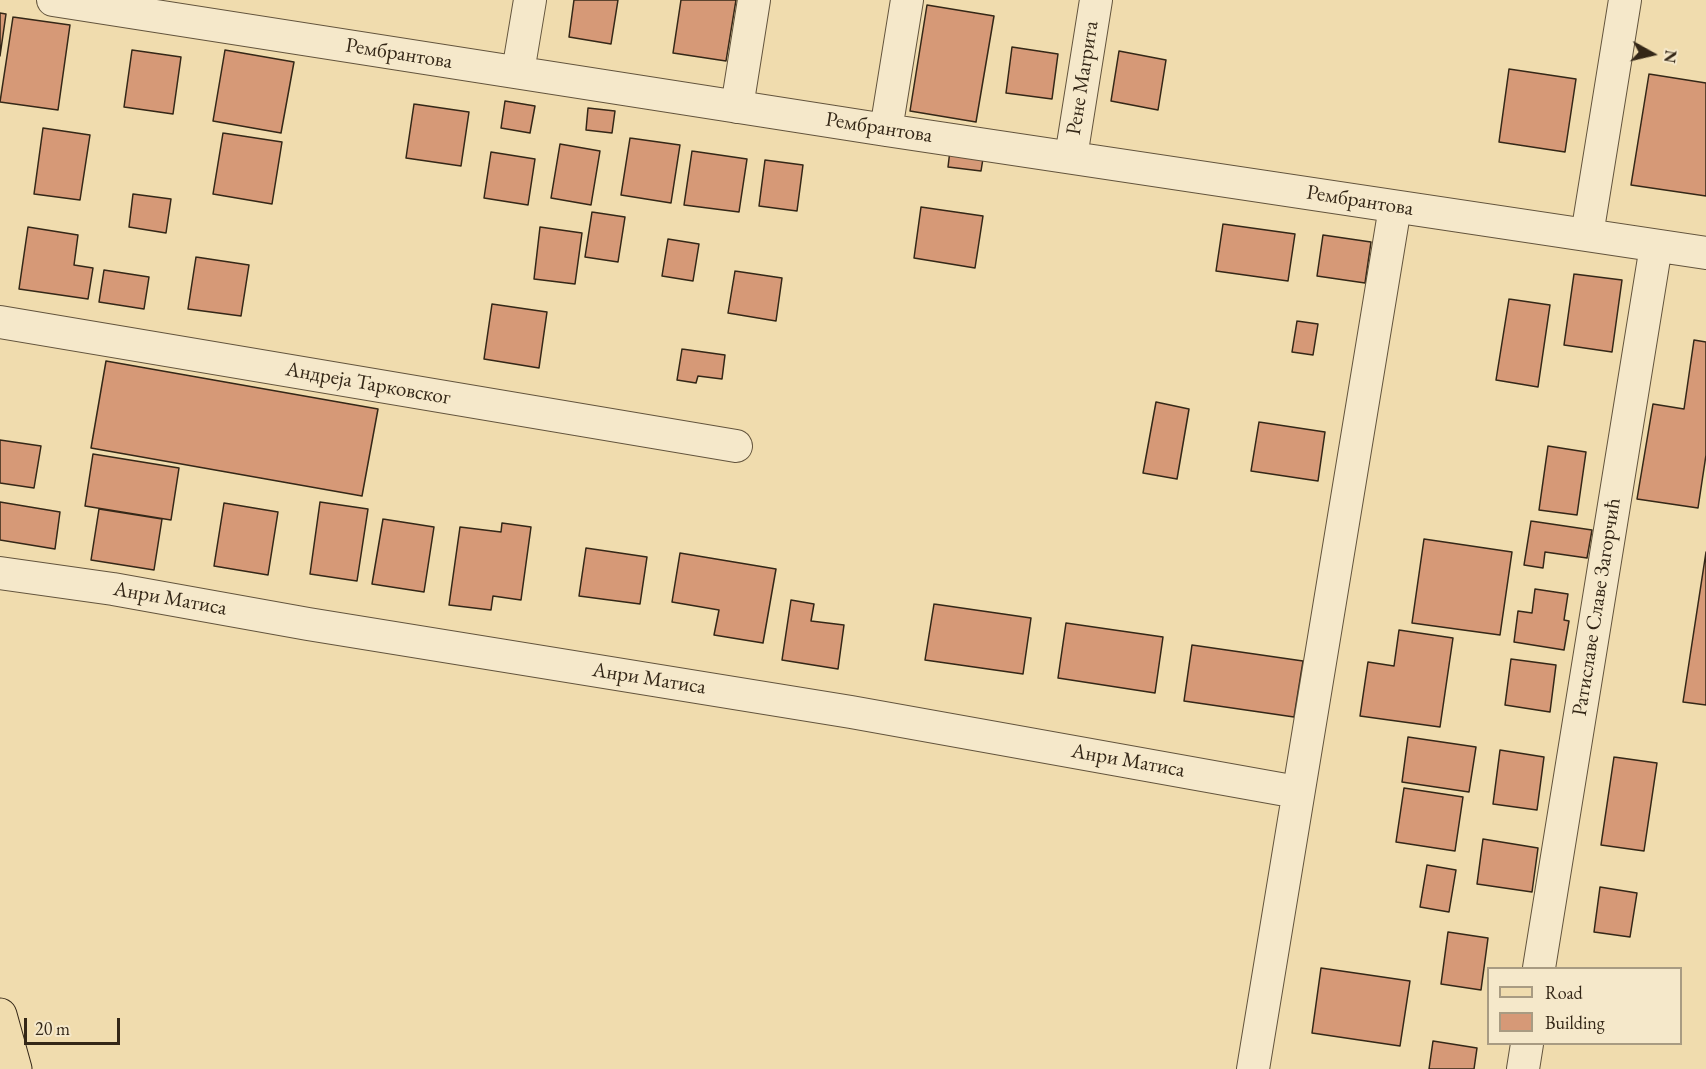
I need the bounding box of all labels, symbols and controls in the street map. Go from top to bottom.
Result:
street label: Рене Магрита [1062,19,1104,137]
north arrow [1622,24,1682,84]
street label: Рембрантова [344,33,454,75]
text: N [1659,49,1682,64]
street label: Рембрантова [824,107,934,149]
street label: Рембрантова [1305,180,1415,222]
street label: Андреја Тарковског [283,357,453,411]
street label: Ратиславе Славе Загорчић [1567,496,1627,718]
street label: Анри Матиса [111,577,229,621]
street label: Анри Матиса [590,658,708,700]
street label: Анри Матиса [1069,739,1187,783]
legend [1487,967,1682,1045]
text: Road [1545,981,1583,1004]
scale bar [27,1006,123,1044]
text: Building [1545,1011,1605,1034]
text: 20 m [35,1017,70,1040]

